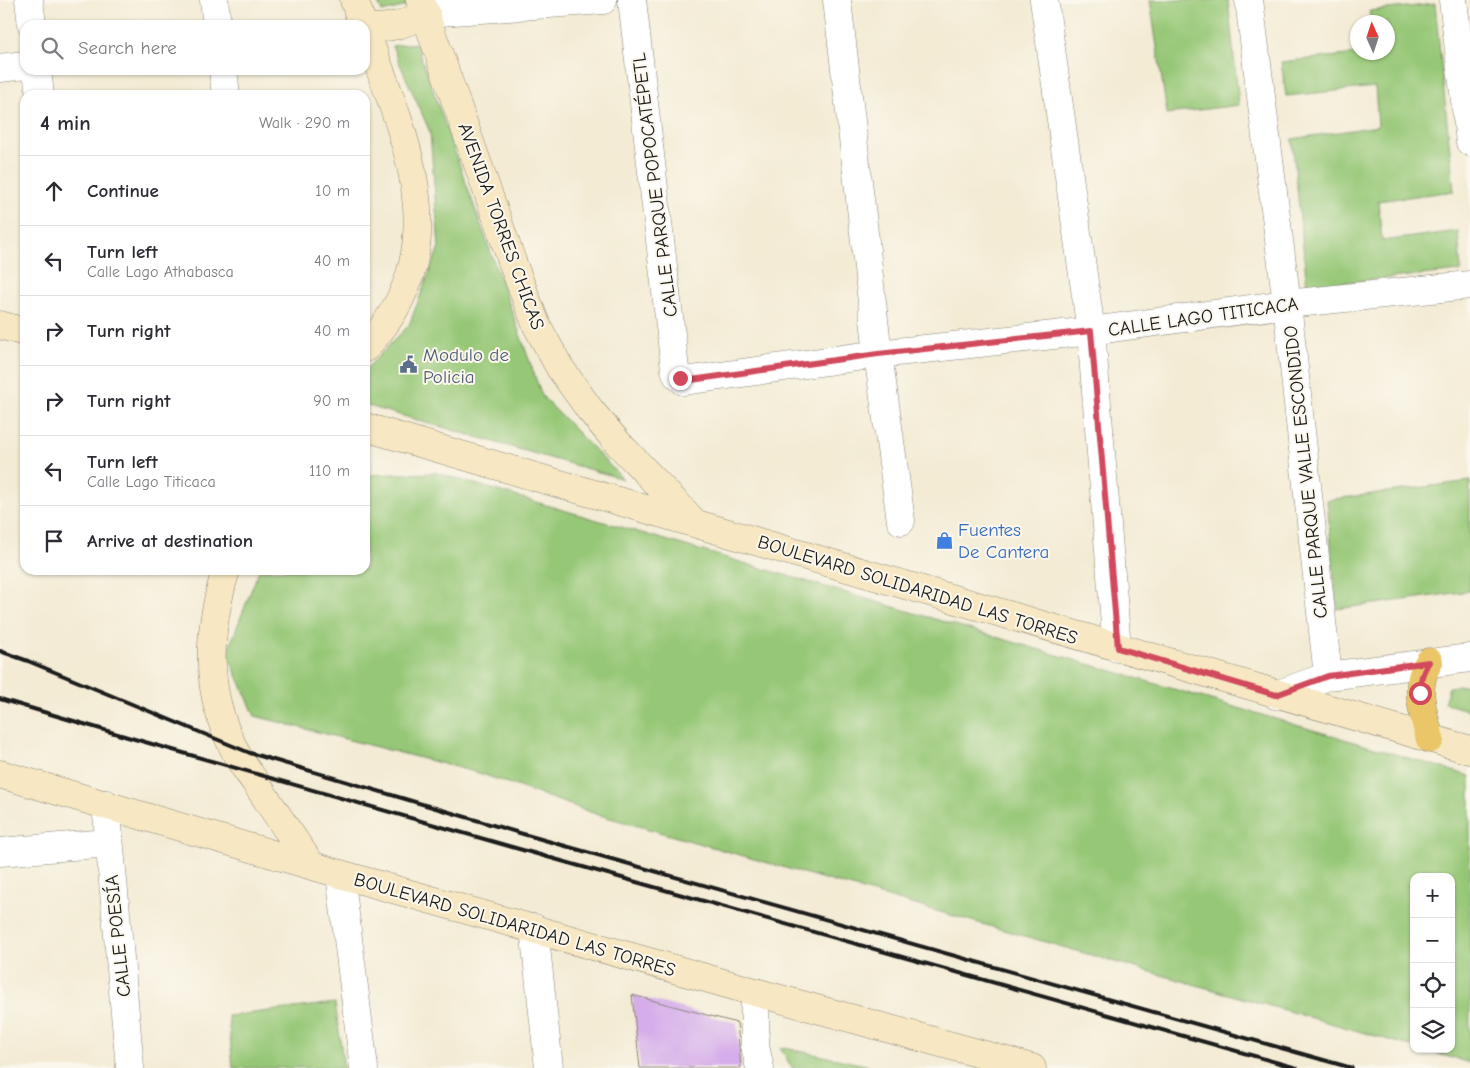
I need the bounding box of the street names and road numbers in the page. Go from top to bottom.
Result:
street label: CALLE PARQUE POPOCATÉPETL [628,51,682,318]
street label: AVENIDA TORRES CHICAS [453,120,549,333]
street label: CALLE LAGO TITICACA [1107,293,1300,341]
street label: CALLE PARQUE VALLE ESCONDIDO [1280,324,1332,619]
street label: BOULEVARD SOLIDARIDAD LAS TORRES [755,531,1080,649]
street label: BOULEVARD SOLIDARIDAD LAS TORRES [351,868,678,981]
street label: CALLE POESÍA [101,874,135,998]

